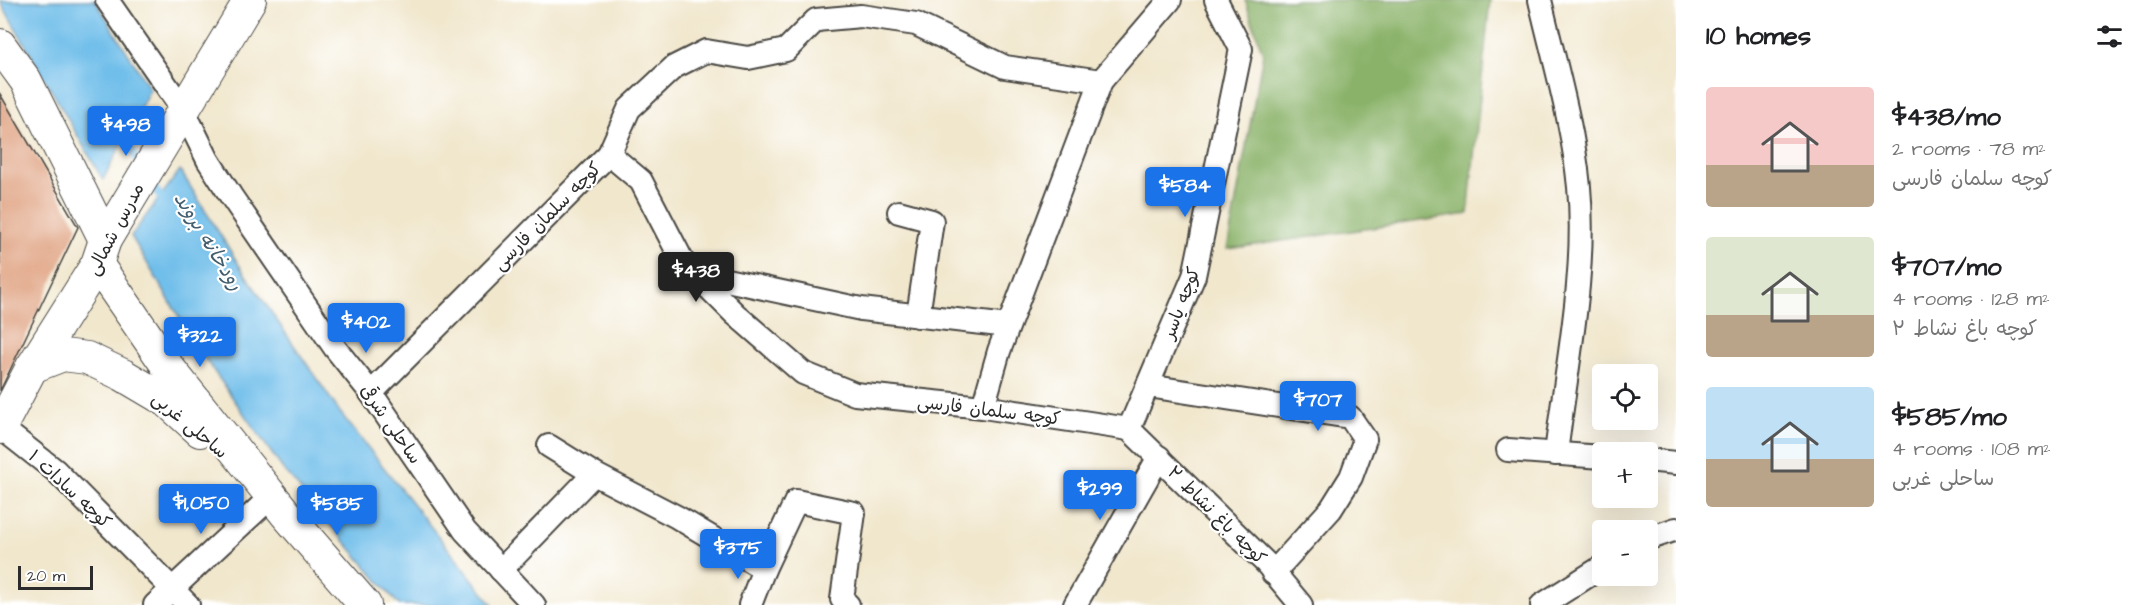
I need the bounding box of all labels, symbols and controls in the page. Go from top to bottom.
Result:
text: 10 homes [1706,18,1811,54]
icon: filters [2093,20,2126,53]
text: $438/mo [1892,99,2001,135]
pin: $498 [90,106,162,157]
text: $498 [101,111,151,139]
icon: home [1754,111,1826,183]
text: 2 rooms · 78 m² [1892,135,2046,163]
street label: کوچه سلمان فارسی [488,156,607,276]
text: کوچه سلمان فارسی [1892,165,2052,193]
pin: $584 [1149,167,1221,218]
text: $584 [1159,172,1211,200]
street label: مدرس شمالی [81,179,150,280]
water label: رودخانه بروند [167,187,250,296]
text: $707/mo [1892,249,2002,285]
pin: $438 [660,252,732,303]
text: $438 [672,257,720,285]
icon: home [1754,261,1826,333]
street label: کوچه یاسر [1156,263,1207,345]
text: 4 rooms · 128 m² [1892,285,2050,313]
pin: $402 [330,303,402,354]
text: $402 [342,308,390,336]
text: کوچه باغ نشاط ۲ [1892,315,2037,343]
pin: $322 [164,317,236,368]
text: $322 [178,322,222,350]
map controls [1592,364,1658,586]
button: locate [1592,364,1658,430]
street label: ساحلی شرقی [354,379,427,469]
pin: $707 [1282,381,1354,432]
street label: ساحلی غربی [146,386,233,465]
text: $707 [1294,386,1342,414]
street label: کوچه سلمان فارسی [916,389,1062,432]
text: $585/mo [1892,399,2007,435]
icon: home [1754,411,1826,483]
text: 4 rooms · 108 m² [1892,435,2051,463]
button: + [1592,442,1658,508]
street label: کوچه سادات ۱ [23,444,117,535]
street label: کوچه باغ نشاط ۲ [1162,460,1272,571]
text: ساحلی غربی [1892,465,1994,493]
pin: $299 [1064,470,1136,521]
text: $299 [1077,475,1123,503]
pin: $1,050 [152,484,250,535]
pin: $585 [301,485,373,536]
text: $1,050 [173,489,229,517]
text: $585 [311,490,363,518]
button: − [1592,520,1658,586]
pin: $375 [702,529,774,580]
text: $375 [714,534,762,562]
scale bar [18,563,93,590]
text: 20 m [27,565,65,587]

